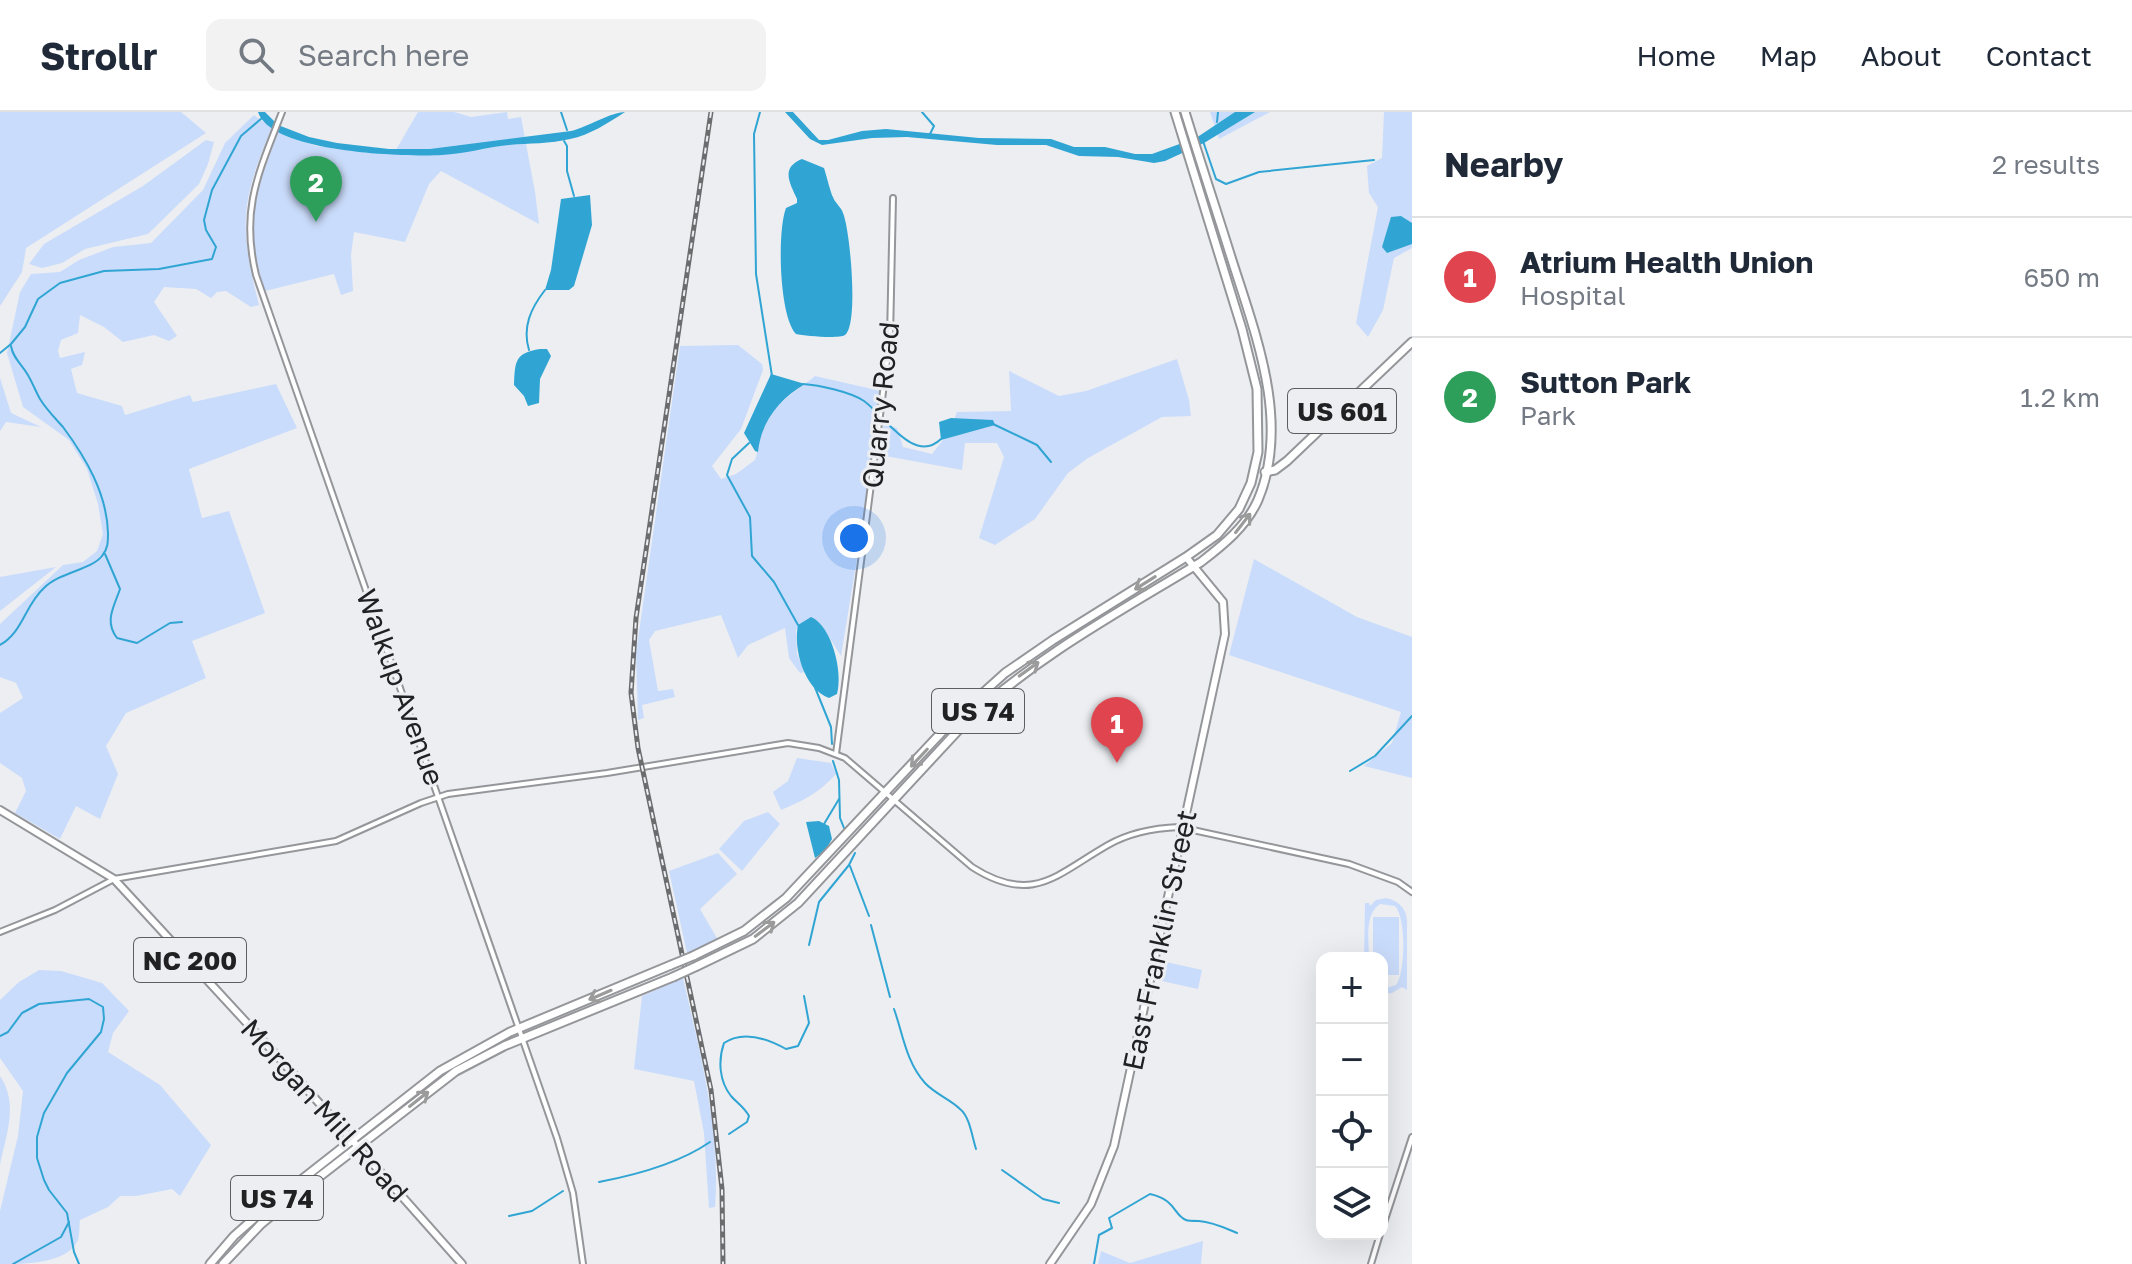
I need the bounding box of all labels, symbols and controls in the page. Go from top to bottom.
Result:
search box [206,19,766,91]
text: Strollr [40,33,158,78]
icon: search [234,33,278,77]
text: Search here [298,37,470,73]
text: Home [1637,39,1716,72]
text: Map [1760,39,1817,72]
text: About [1861,39,1942,72]
text: Contact [1986,39,2092,72]
text: Nearby [1444,144,1564,184]
text: 2 results [1992,149,2100,180]
pin: 2 [290,156,342,222]
text: Atrium Health Union [1520,244,1813,280]
text: 1 [1463,262,1477,293]
text: 650 m [2024,262,2100,293]
text: Hospital [1520,280,1626,311]
street label: Quarry Road [855,320,905,490]
text: Sutton Park [1520,364,1691,400]
text: 2 [1462,382,1478,413]
text: 1.2 km [2020,382,2100,413]
road number: US 601 [1288,389,1396,433]
text: Park [1520,400,1576,431]
one-way arrow [1235,513,1252,534]
your location [834,518,874,558]
one-way arrow [1134,575,1157,591]
street label: Walkup Avenue [350,584,452,790]
one-way arrow [1018,660,1040,677]
road number: US 74 [932,689,1024,733]
pin: 1 [1091,697,1143,763]
one-way arrow [909,748,928,768]
street label: East Franklin Street [1115,807,1203,1073]
one-way arrow [754,921,775,938]
road number: NC 200 [134,938,246,982]
map controls [1316,952,1388,1240]
button: + [1316,952,1388,1024]
one-way arrow [588,989,613,1004]
street label: Morgan Mill Road [234,1012,416,1208]
button: − [1316,1024,1388,1096]
one-way arrow [408,1091,429,1108]
button: locate [1316,1096,1388,1168]
button: layers [1316,1168,1388,1240]
road number: US 74 [231,1176,323,1220]

